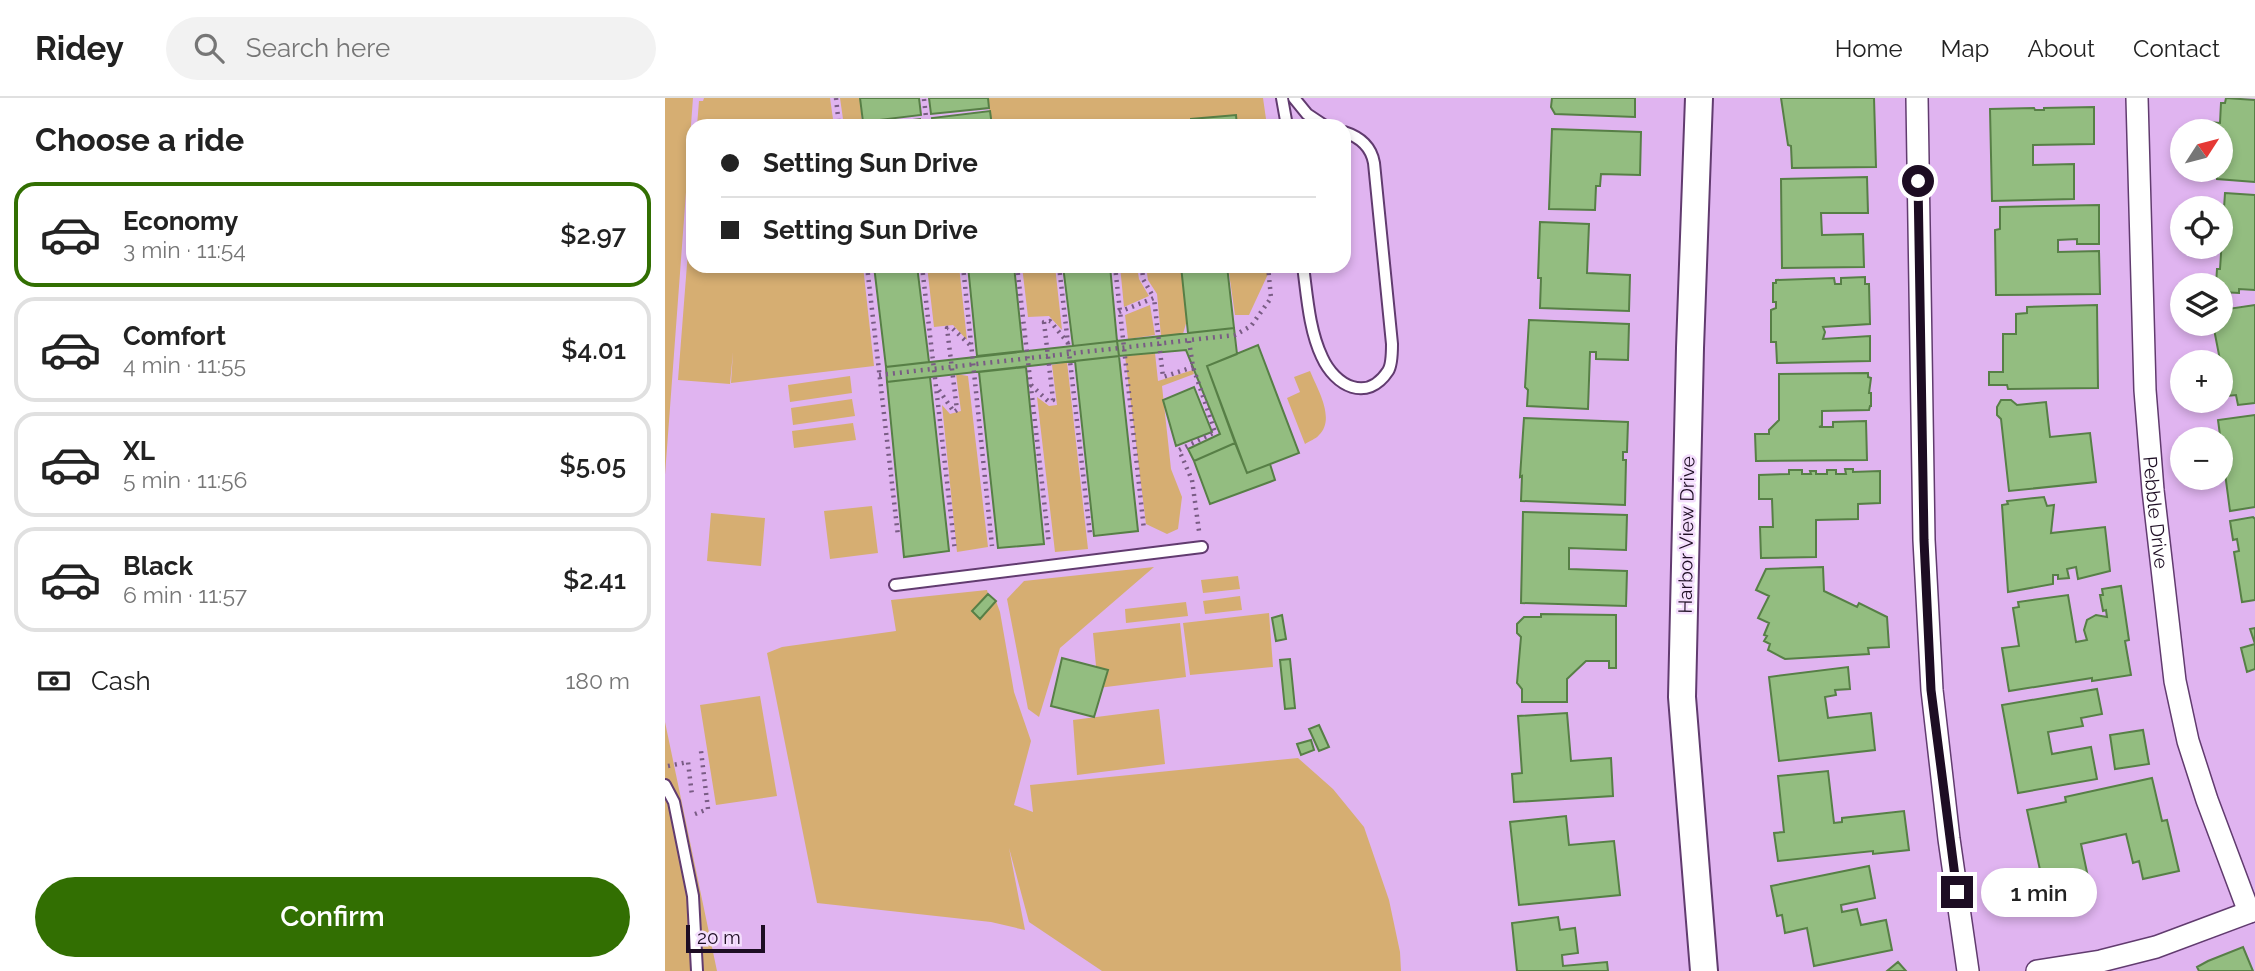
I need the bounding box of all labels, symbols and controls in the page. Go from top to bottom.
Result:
search box [166,17,656,80]
text: Ridey [35,29,124,68]
icon: search [190,29,228,67]
text: Search here [246,33,390,63]
text: Home [1835,34,1903,63]
text: Map [1941,34,1989,63]
text: About [2027,34,2095,63]
text: Contact [2133,34,2220,63]
north arrow [2170,119,2233,182]
map controls [2170,119,2233,490]
text: Choose a ride [35,121,244,158]
text: Setting Sun Drive [763,148,978,178]
route start [1902,165,1934,197]
button: locate [2170,196,2233,259]
icon: car [39,203,102,266]
text: Economy [123,206,238,236]
text: Setting Sun Drive [763,215,978,245]
text: $2.97 [560,220,626,250]
text: 3 min · 11:54 [123,236,246,263]
button: layers [2170,273,2233,336]
icon: car [39,318,102,381]
text: Comfort [123,321,226,351]
text: $4.01 [561,335,626,365]
button: + [2170,350,2233,413]
text: 4 min · 11:55 [123,351,246,378]
button: − [2170,427,2233,490]
icon: car [39,433,102,496]
text: XL [123,436,155,466]
text: $5.05 [560,450,626,480]
street label: Pebble Drive [2139,455,2173,570]
street label: Harbor View Drive [1674,456,1698,614]
text: 5 min · 11:56 [123,466,247,493]
icon: car [39,548,102,611]
text: Black [123,551,193,581]
text: $2.41 [563,565,626,595]
text: 6 min · 11:57 [123,581,247,608]
icon: cash [35,662,73,700]
text: Cash [91,666,151,696]
text: 180 m [565,667,630,694]
callout: 1 min [1981,868,2097,916]
route end [1941,876,1973,908]
button: Confirm [35,877,630,957]
text: 1 min [2010,879,2068,906]
scale bar [686,922,765,954]
text: 20 m [697,926,741,948]

